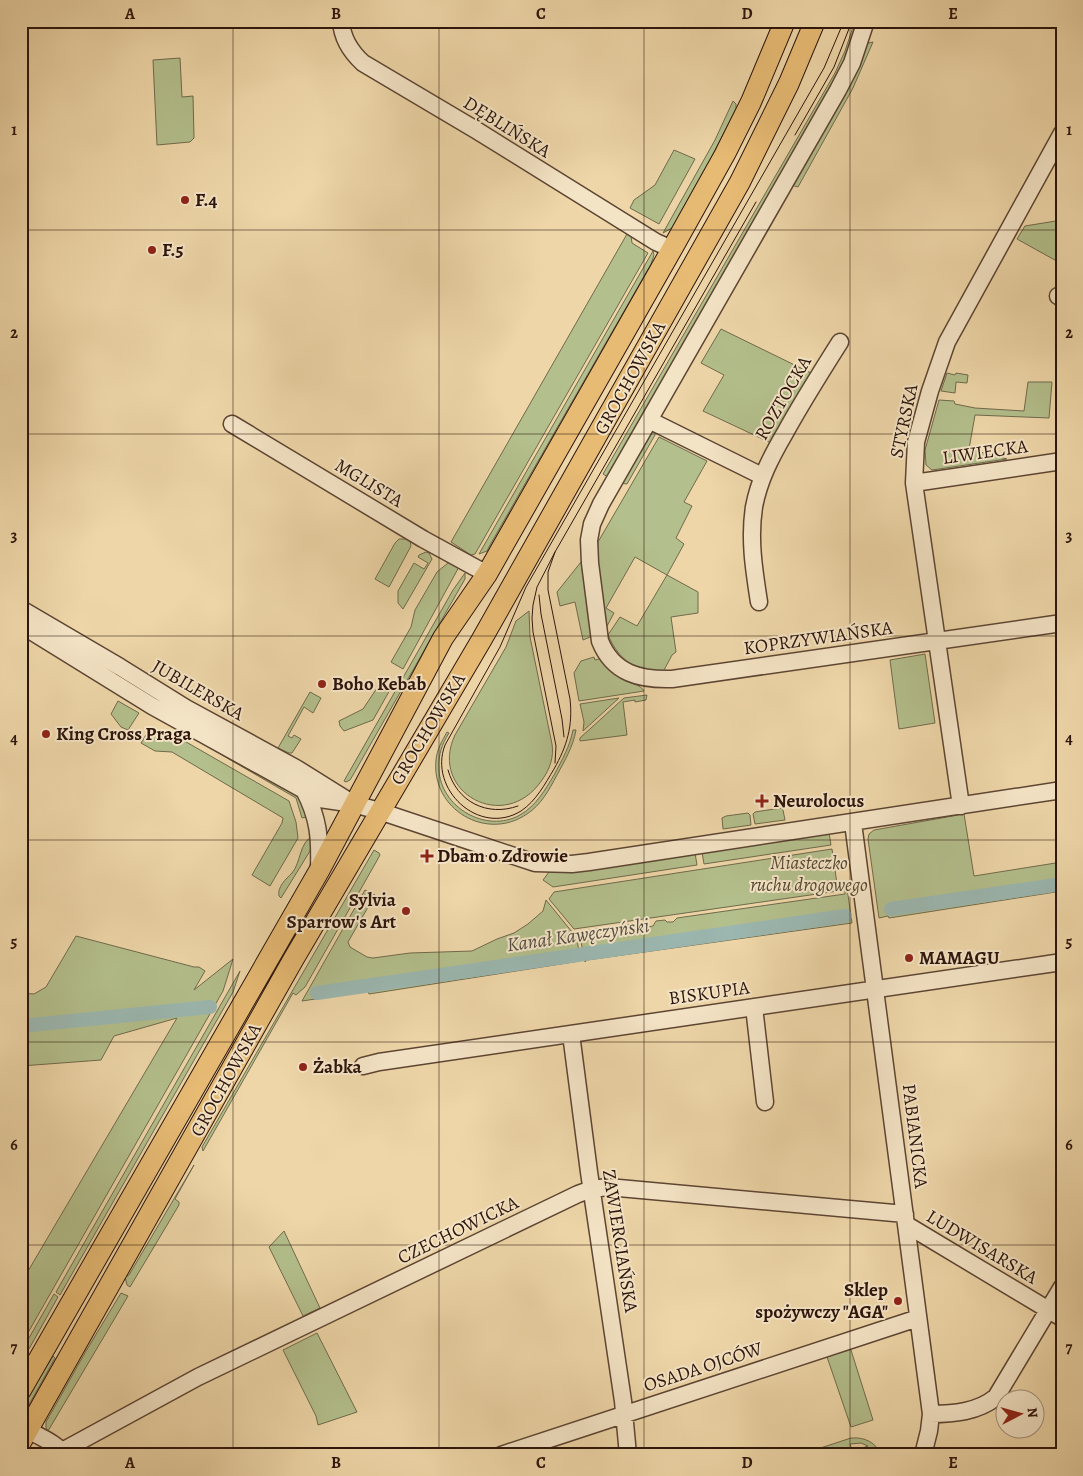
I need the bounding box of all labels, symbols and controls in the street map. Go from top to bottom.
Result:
text: A [124,3,136,25]
text: B [331,3,341,25]
text: C [536,3,546,25]
text: D [741,3,753,25]
text: E [948,3,958,25]
street label: DĘBLIŃSKA [458,90,556,165]
text: 1 [11,119,17,141]
text: 1 [1066,119,1072,141]
place label: F.4 [195,187,218,213]
marker: F.4 [179,194,191,206]
place label: F.5 [162,237,184,263]
marker: F.5 [146,244,158,256]
street label: GROCHOWSKA [588,316,672,440]
text: 2 [10,322,18,344]
text: 2 [1065,322,1073,344]
street label: ROZTOCKA [748,350,818,445]
street label: STYRSKA [883,381,925,460]
street label: LIWIECKA [941,433,1030,471]
street label: MGLISTA [330,452,409,514]
text: 3 [11,525,18,547]
text: 3 [1066,525,1073,547]
street label: KOPRZYWIAŃSKA [742,615,895,661]
street label: JUBILERSKA [147,653,250,727]
street label: GROCHOWSKA [384,667,472,790]
place label: Boho Kebab [332,671,426,697]
marker: Boho Kebab [316,678,328,690]
place label: King Cross Praga [56,721,192,747]
text: 4 [10,728,18,750]
marker: King Cross Praga [40,728,52,740]
text: 4 [1065,728,1073,750]
place label: Neurolocus [773,788,864,814]
marker: Neurolocus [755,794,769,808]
place label: Dbam o Zdrowie [437,843,568,869]
marker: Dbam o Zdrowie [421,850,433,862]
park label: Miasteczko ruchu drogowego [750,850,868,898]
place label: Sylvia Sparrow's Art [286,887,397,935]
marker: Sylvia Sparrow's Art [400,905,412,917]
water label: Kanał Kawęczyński [505,912,651,958]
text: 5 [11,931,18,953]
text: 5 [1066,931,1073,953]
place label: MAMAGU [919,945,1000,971]
marker: MAMAGU [903,952,915,964]
street label: BISKUPIA [667,974,752,1012]
street label: GROCHOWSKA [184,1018,268,1142]
place label: Żabka [313,1054,362,1080]
marker: Żabka [297,1061,309,1073]
street label: PABIANICKA [896,1082,934,1191]
text: 6 [10,1134,18,1156]
text: 6 [1065,1134,1073,1156]
street label: ZAWIERCIAŃSKA [596,1168,644,1315]
street label: CZECHOWICKA [393,1189,524,1271]
street label: LUDWISARSKA [922,1204,1043,1291]
place label: Sklep spożywczy "AGA" [755,1277,888,1325]
marker: Sklep spożywczy "AGA" [892,1295,904,1307]
street label: OSADA OJCÓW [640,1335,766,1398]
text: 7 [11,1337,18,1359]
text: 7 [1066,1337,1073,1359]
north arrow [996,1388,1046,1438]
text: N [1022,1407,1042,1419]
text: A [124,1452,136,1474]
text: B [331,1452,341,1474]
text: C [536,1452,546,1474]
text: D [741,1452,753,1474]
text: E [948,1452,958,1474]

